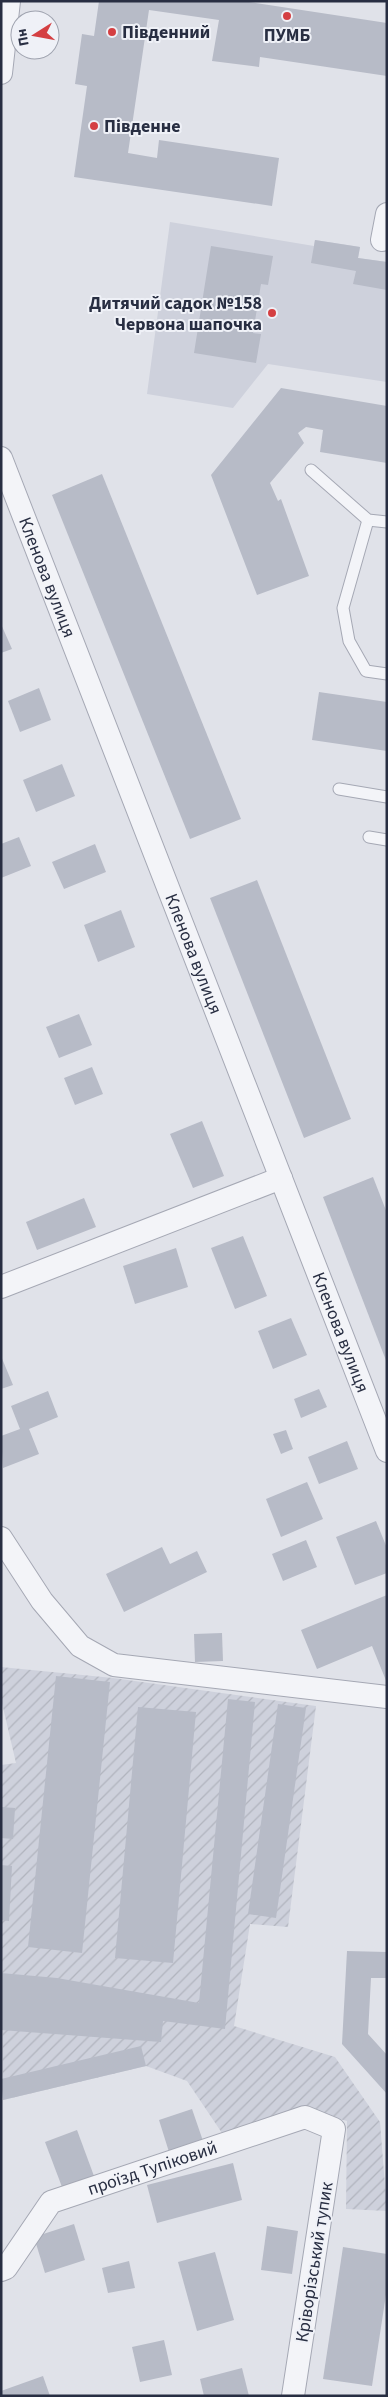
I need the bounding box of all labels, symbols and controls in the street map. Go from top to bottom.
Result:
north arrow [10,10,60,60]
marker: ПУМБ [281,10,293,22]
place label: Південний [122,20,210,45]
place label: ПУМБ [264,23,310,48]
marker: Південний [106,26,118,38]
text: Пн [12,27,35,48]
place label: Південне [104,114,181,139]
marker: Південне [88,120,100,132]
place label: Дитячий садок №158 Червона шапочка [89,291,262,337]
marker: Дитячий садок №158 Червона шапочка [266,307,278,319]
street label: Кленова вулиця [12,514,82,641]
street label: Кленова вулиця [159,890,228,1018]
street label: Кленова вулиця [306,1269,375,1396]
street label: проїзд Тупіковий [84,2135,221,2202]
street label: Кріворізський тупик [289,2180,340,2344]

